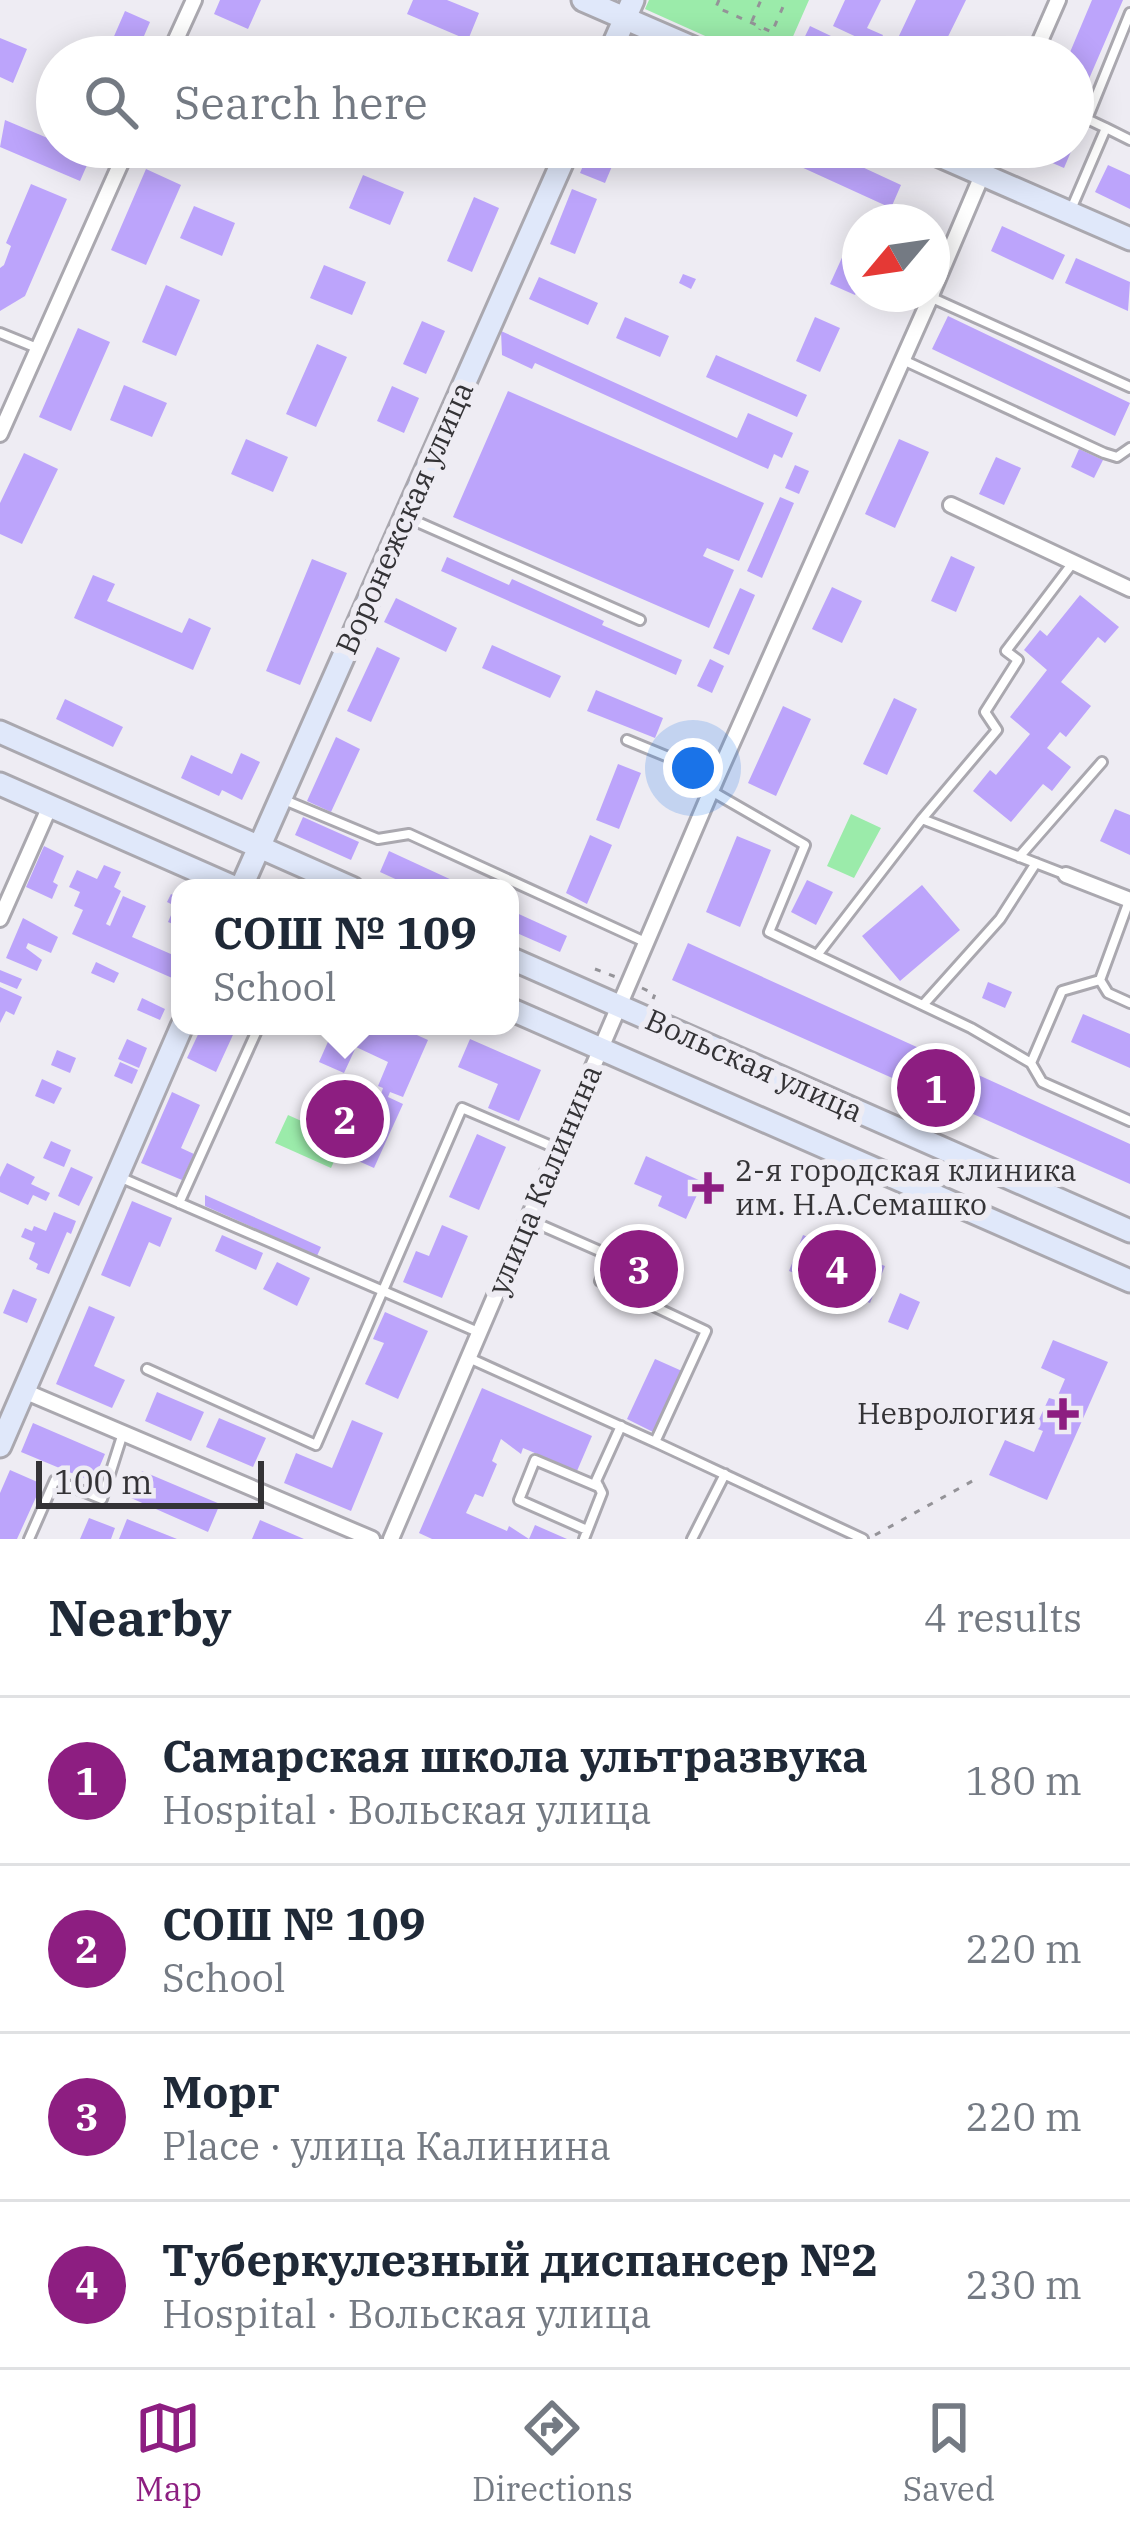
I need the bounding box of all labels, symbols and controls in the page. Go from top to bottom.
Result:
search box [36,36,1094,168]
icon: search [78,69,144,135]
text: Search here [174,73,428,131]
north arrow [842,204,950,312]
street label: Воронежская улица [326,375,481,660]
your location [663,738,723,798]
popup [171,879,519,1035]
text: СОШ № 109 [213,903,477,961]
text: School [213,961,337,1012]
street label: Вольская улица [640,999,869,1130]
pin: 1 [897,1043,975,1133]
street label: улица Калинина [478,1058,610,1300]
pin: 2 [306,1074,384,1164]
place label: 2-я городская клиника им. Н.А.Семашко [735,1150,1077,1223]
marker: 2-я городская клиника им. Н.А.Семашко [692,1172,724,1204]
pin: 3 [600,1224,678,1314]
pin: 4 [798,1224,876,1314]
place label: Неврология [857,1393,1036,1432]
marker: Неврология [1047,1398,1079,1430]
scale bar [36,1455,264,1508]
text: 100 m [54,1460,153,1503]
text: Nearby [48,1584,232,1650]
text: 4 results [924,1592,1082,1643]
text: Самарская школа ультразвука [162,1726,868,1784]
text: 1 [75,1755,99,1806]
text: 180 m [966,1755,1082,1806]
text: Hospital · Вольская улица [162,1784,652,1835]
text: СОШ № 109 [162,1894,426,1952]
text: 2 [75,1923,99,1974]
text: 220 m [966,1923,1082,1974]
text: School [162,1952,285,2003]
text: Морг [162,2062,280,2120]
text: 3 [75,2091,99,2142]
text: 220 m [966,2091,1082,2142]
text: Place · улица Калинина [162,2120,611,2171]
text: Туберкулезный диспансер №2 [162,2230,878,2288]
text: 4 [75,2259,99,2310]
text: 230 m [966,2259,1082,2310]
text: Hospital · Вольская улица [162,2288,652,2339]
tab: Map [135,2395,202,2510]
tab: Directions [472,2395,633,2510]
tab: Saved [903,2395,995,2510]

